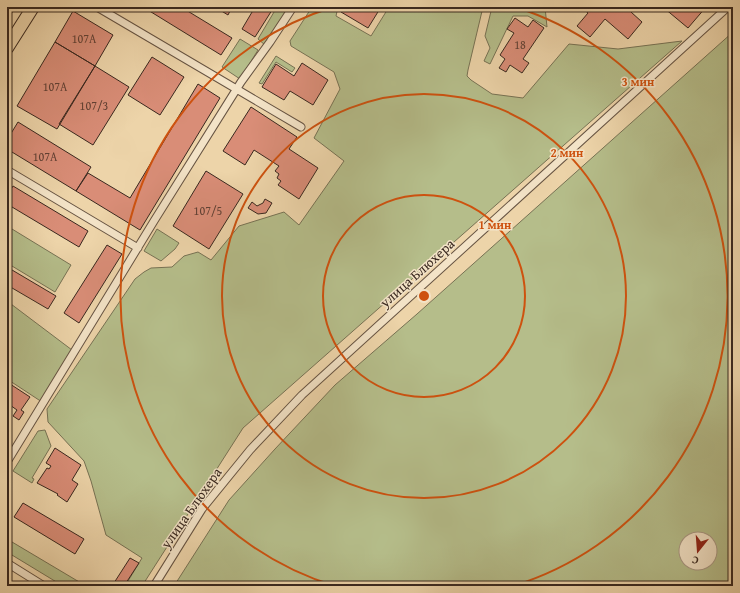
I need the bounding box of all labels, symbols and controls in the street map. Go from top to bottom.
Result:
house number: 107А [72,30,97,47]
house number: 18 [514,36,526,53]
text: 3 мин [622,73,655,90]
house number: 107А [43,78,68,95]
house number: 107/3 [80,97,109,114]
text: 2 мин [551,144,584,161]
house number: 107А [33,148,58,165]
house number: 107/5 [194,202,223,219]
text: 1 мин [479,216,512,233]
street label: улица Блюхера [374,234,459,313]
centre of rings [417,289,431,303]
street label: улица Блюхера [155,463,226,553]
north arrow [678,531,718,571]
text: С [690,552,700,569]

